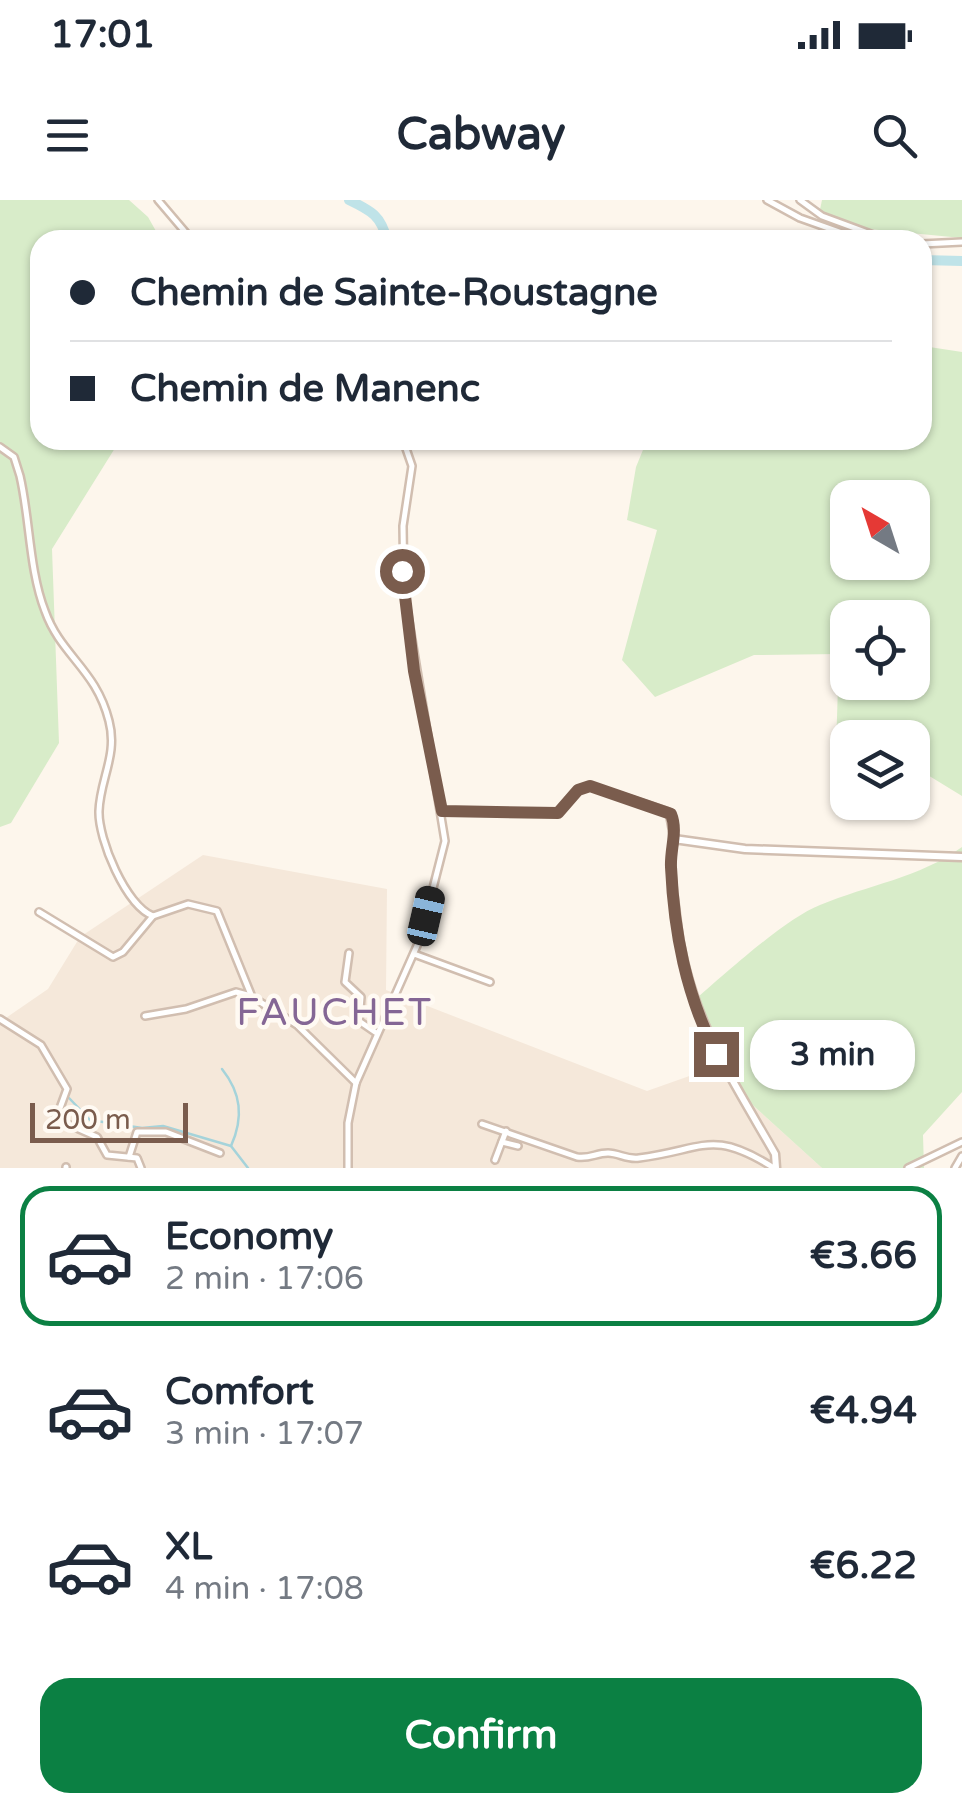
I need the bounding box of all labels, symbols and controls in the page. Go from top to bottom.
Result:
text: 17:01 [50,12,155,58]
icon: menu [40,108,95,163]
text: Cabway [396,108,566,162]
icon: search [867,108,922,163]
text: Chemin de Sainte-Roustagne [130,270,658,316]
text: Chemin de Manenc [130,366,480,412]
north arrow [830,480,930,580]
map controls [830,480,930,820]
route start [380,549,425,594]
button: locate [830,600,930,700]
button: layers [830,720,930,820]
car [405,883,447,949]
district label: FAUCHET [236,990,434,1036]
callout: 3 min [751,1019,916,1089]
route end [694,1032,739,1077]
text: 3 min [790,1036,875,1074]
scale bar [30,1098,188,1143]
text: 200 m [45,1103,131,1137]
icon: car [45,1211,135,1301]
text: Economy [165,1214,333,1260]
text: €3.66 [810,1233,917,1279]
text: 2 min · 17:06 [165,1260,364,1298]
icon: car [45,1366,135,1456]
text: Comfort [165,1369,314,1415]
text: €4.94 [810,1388,917,1434]
text: 3 min · 17:07 [165,1415,364,1453]
icon: car [45,1521,135,1611]
text: XL [165,1524,212,1570]
text: €6.22 [810,1543,917,1589]
text: 4 min · 17:08 [165,1570,364,1608]
button: Confirm [40,1678,922,1793]

